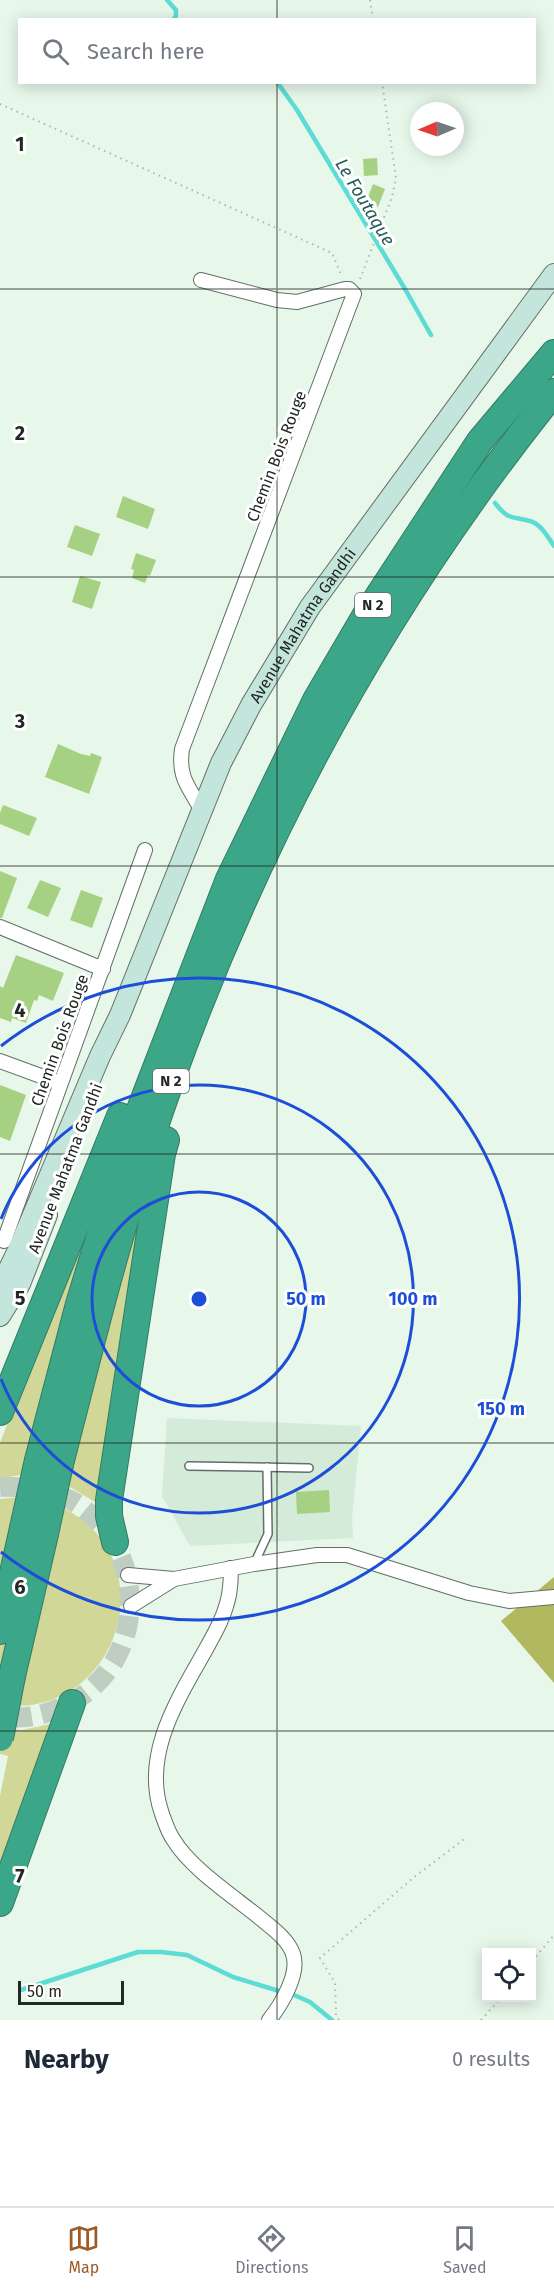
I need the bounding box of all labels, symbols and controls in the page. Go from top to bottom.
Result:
search box [18,18,536,84]
icon: search [39,35,72,68]
text: Search here [87,38,205,65]
north arrow [410,102,464,156]
text: 1 [15,132,25,156]
water label: Le Foutaque [330,155,400,249]
street label: Chemin Bois Rouge [243,388,310,524]
text: 2 [15,421,25,445]
street label: Avenue Mahatma Gandhi [246,545,360,706]
road number: N 2 [355,593,391,617]
text: 3 [14,709,25,733]
street label: Chemin Bois Rouge [27,972,92,1109]
text: 4 [14,998,26,1022]
road number: N 2 [153,1069,189,1093]
street label: Avenue Mahatma Gandhi [24,1080,107,1256]
text: 5 [15,1286,26,1310]
text: 50 m [286,1288,326,1310]
text: 100 m [389,1288,437,1310]
centre of rings [189,1289,209,1309]
text: 150 m [477,1398,525,1420]
text: 6 [14,1575,26,1599]
text: 7 [15,1864,25,1888]
map controls [482,1948,536,2002]
button: locate [482,1948,536,2002]
scale bar [18,1978,124,2006]
text: 50 m [27,1982,62,2001]
text: Nearby [24,2044,109,2075]
text: 0 results [452,2047,530,2071]
tab: Map [67,2222,100,2277]
tab: Directions [235,2222,309,2277]
tab: Saved [443,2222,487,2277]

